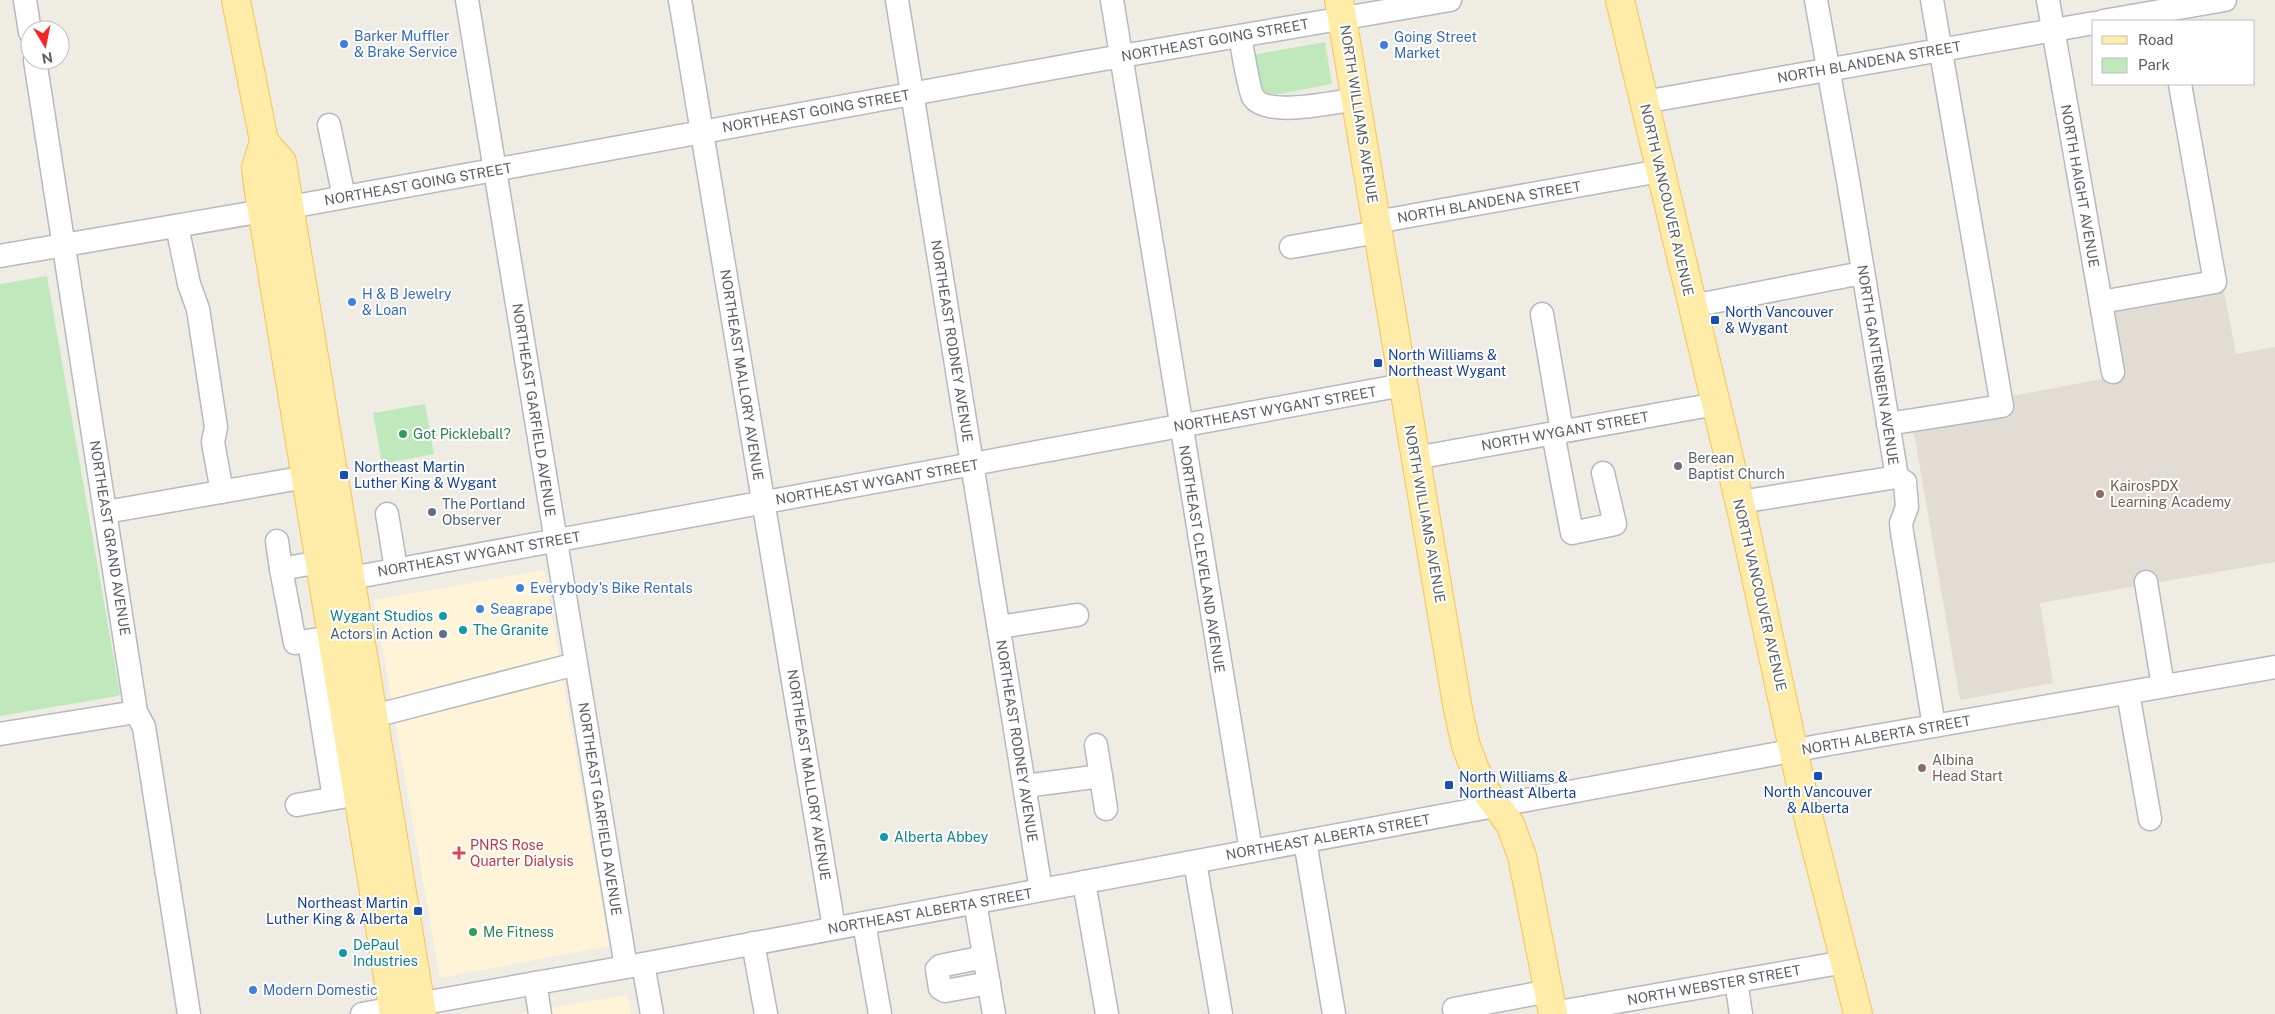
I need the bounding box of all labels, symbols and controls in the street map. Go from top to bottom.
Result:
street label: NORTHEAST GOING STREET [1120,16,1310,64]
north arrow [20,20,70,70]
legend [2092,20,2255,85]
street label: NORTH WILLIAMS AVENUE [1337,24,1381,204]
place label: Barker Muffler & Brake Service [354,28,458,60]
place label: Going Street Market [1394,29,1477,61]
text: Road [2138,31,2174,48]
marker: Barker Muffler & Brake Service [338,38,350,50]
street label: NORTH BLANDENA STREET [1776,38,1962,86]
marker: Going Street Market [1378,39,1390,51]
text: N [40,49,54,67]
text: Park [2138,56,2170,73]
street label: NORTHEAST GOING STREET [721,87,911,135]
street label: NORTH VANCOUVER AVENUE [1637,102,1697,298]
street label: NORTH HAIGHT AVENUE [2058,103,2102,269]
street label: NORTHEAST GOING STREET [323,160,513,208]
street label: NORTH BLANDENA STREET [1396,178,1582,226]
street label: NORTHEAST RODNEY AVENUE [928,239,976,443]
street label: NORTH GANTENBEIN AVENUE [1854,264,1902,466]
street label: NORTHEAST MALLORY AVENUE [717,268,767,482]
place label: H & B Jewelry & Loan [362,286,452,318]
marker: H & B Jewelry & Loan [346,296,358,308]
street label: NORTHEAST GARFIELD AVENUE [509,302,559,518]
place label: North Vancouver & Wygant [1725,304,1834,336]
marker: North Vancouver & Wygant [1709,314,1721,326]
place label: North Williams & Northeast Wygant [1388,347,1506,379]
marker: North Williams & Northeast Wygant [1372,357,1384,369]
street label: NORTHEAST WYGANT STREET [1172,383,1378,435]
street label: NORTH WYGANT STREET [1480,408,1650,454]
street label: NORTH WILLIAMS AVENUE [1401,424,1449,604]
place label: Got Pickleball? [413,426,511,442]
marker: Got Pickleball? [397,428,409,440]
street label: NORTHEAST GRAND AVENUE [87,439,133,637]
street label: NORTHEAST CLEVELAND AVENUE [1176,444,1228,674]
place label: Berean Baptist Church [1688,450,1785,482]
street label: NORTHEAST WYGANT STREET [774,456,980,508]
place label: Northeast Martin Luther King & Wygant [354,459,497,491]
marker: Berean Baptist Church [1672,460,1684,472]
marker: Northeast Martin Luther King & Wygant [338,469,350,481]
place label: KairosPDX Learning Academy [2110,478,2232,510]
marker: KairosPDX Learning Academy [2094,488,2106,500]
place label: The Portland Observer [442,496,525,528]
street label: NORTH VANCOUVER AVENUE [1730,497,1790,693]
marker: The Portland Observer [426,506,438,518]
street label: NORTHEAST WYGANT STREET [376,528,582,580]
place label: Everybody's Bike Rentals [530,580,693,596]
marker: Everybody's Bike Rentals [514,582,526,594]
place label: Seagrape [490,601,553,617]
marker: Seagrape [474,603,486,615]
place label: Wygant Studios [330,608,433,624]
marker: Wygant Studios [437,610,449,622]
place label: The Granite [473,622,549,638]
marker: The Granite [457,624,469,636]
place label: Actors in Action [330,626,433,642]
marker: Actors in Action [437,628,449,640]
street label: NORTHEAST RODNEY AVENUE [993,639,1041,843]
street label: NORTHEAST MALLORY AVENUE [784,668,834,882]
street label: NORTHEAST GARFIELD AVENUE [575,701,625,917]
street label: NORTH ALBERTA STREET [1800,712,1972,758]
place label: Albina Head Start [1932,752,2003,784]
marker: Albina Head Start [1916,762,1928,774]
place label: North Williams & Northeast Alberta [1459,769,1576,801]
marker: North Vancouver & Alberta [1812,770,1824,782]
marker: North Williams & Northeast Alberta [1443,779,1455,791]
place label: North Vancouver & Alberta [1764,784,1872,816]
street label: NORTHEAST ALBERTA STREET [1224,811,1432,863]
place label: Alberta Abbey [894,829,989,845]
marker: Alberta Abbey [878,831,890,843]
place label: PNRS Rose Quarter Dialysis [470,837,574,869]
marker: PNRS Rose Quarter Dialysis [452,846,466,860]
street label: NORTHEAST ALBERTA STREET [826,885,1034,937]
place label: Northeast Martin Luther King & Alberta [266,895,408,927]
marker: Northeast Martin Luther King & Alberta [412,905,424,917]
place label: Me Fitness [483,924,554,940]
marker: Me Fitness [467,926,479,938]
place label: DePaul Industries [353,937,418,969]
marker: DePaul Industries [337,947,349,959]
street label: NORTH WEBSTER STREET [1626,962,1802,1008]
place label: Modern Domestic [263,982,378,998]
marker: Modern Domestic [247,984,259,996]

